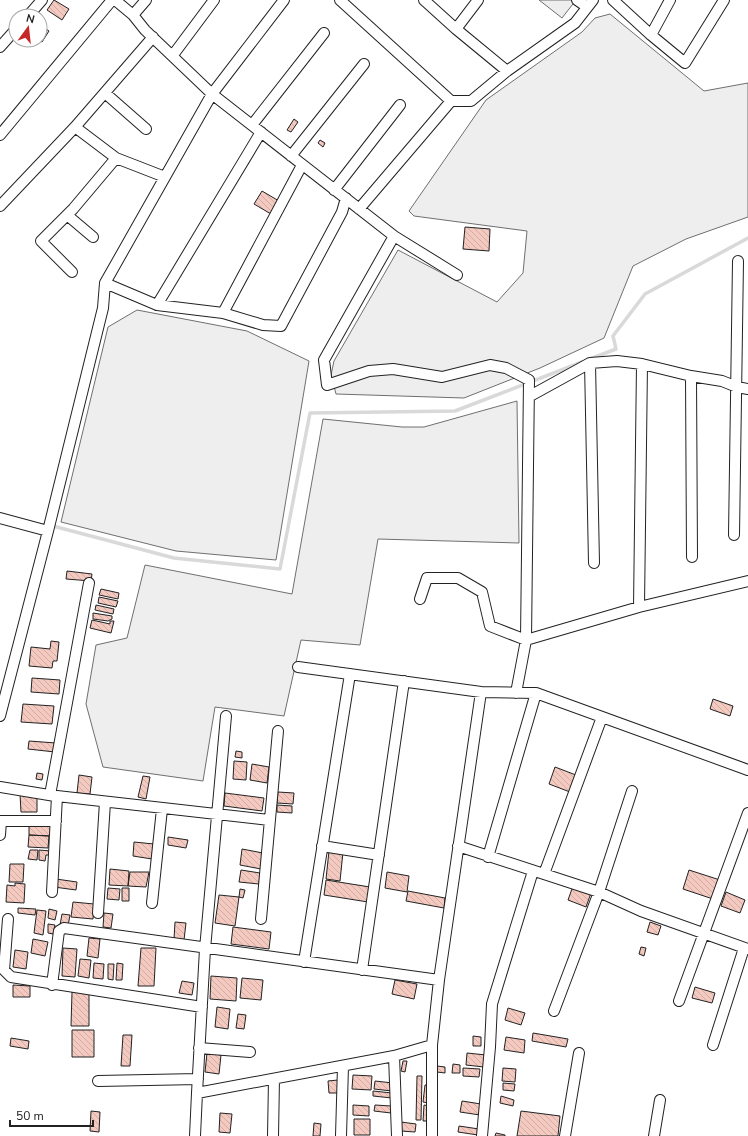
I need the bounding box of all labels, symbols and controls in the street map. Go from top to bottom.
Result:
north arrow [8,8,48,48]
text: N [25,11,36,27]
scale bar [10,1102,93,1128]
text: 50 m [16,1108,44,1124]

